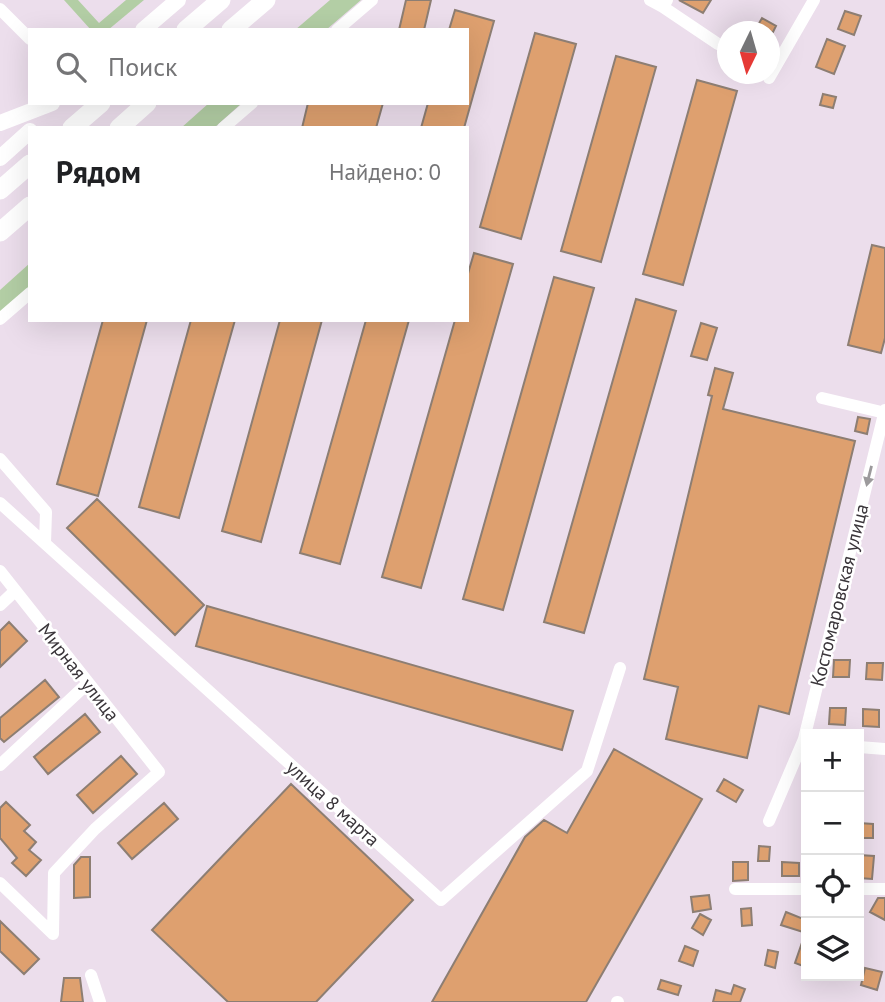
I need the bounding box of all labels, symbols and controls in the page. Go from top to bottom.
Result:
north arrow [717,21,780,84]
search box [28,28,469,105]
icon: search [52,48,90,86]
text: Поиск [108,50,177,83]
text: Рядом [56,152,141,191]
text: Найдено: 0 [329,157,441,186]
one-way arrow [863,465,874,487]
street label: Костомаровская улица [805,501,873,689]
street label: Мирная улица [33,618,125,726]
map controls [801,729,864,981]
button: + [801,729,864,792]
street label: улица 8 марта [281,755,385,851]
button: − [801,792,864,855]
button: locate [801,855,864,918]
button: layers [801,918,864,981]

